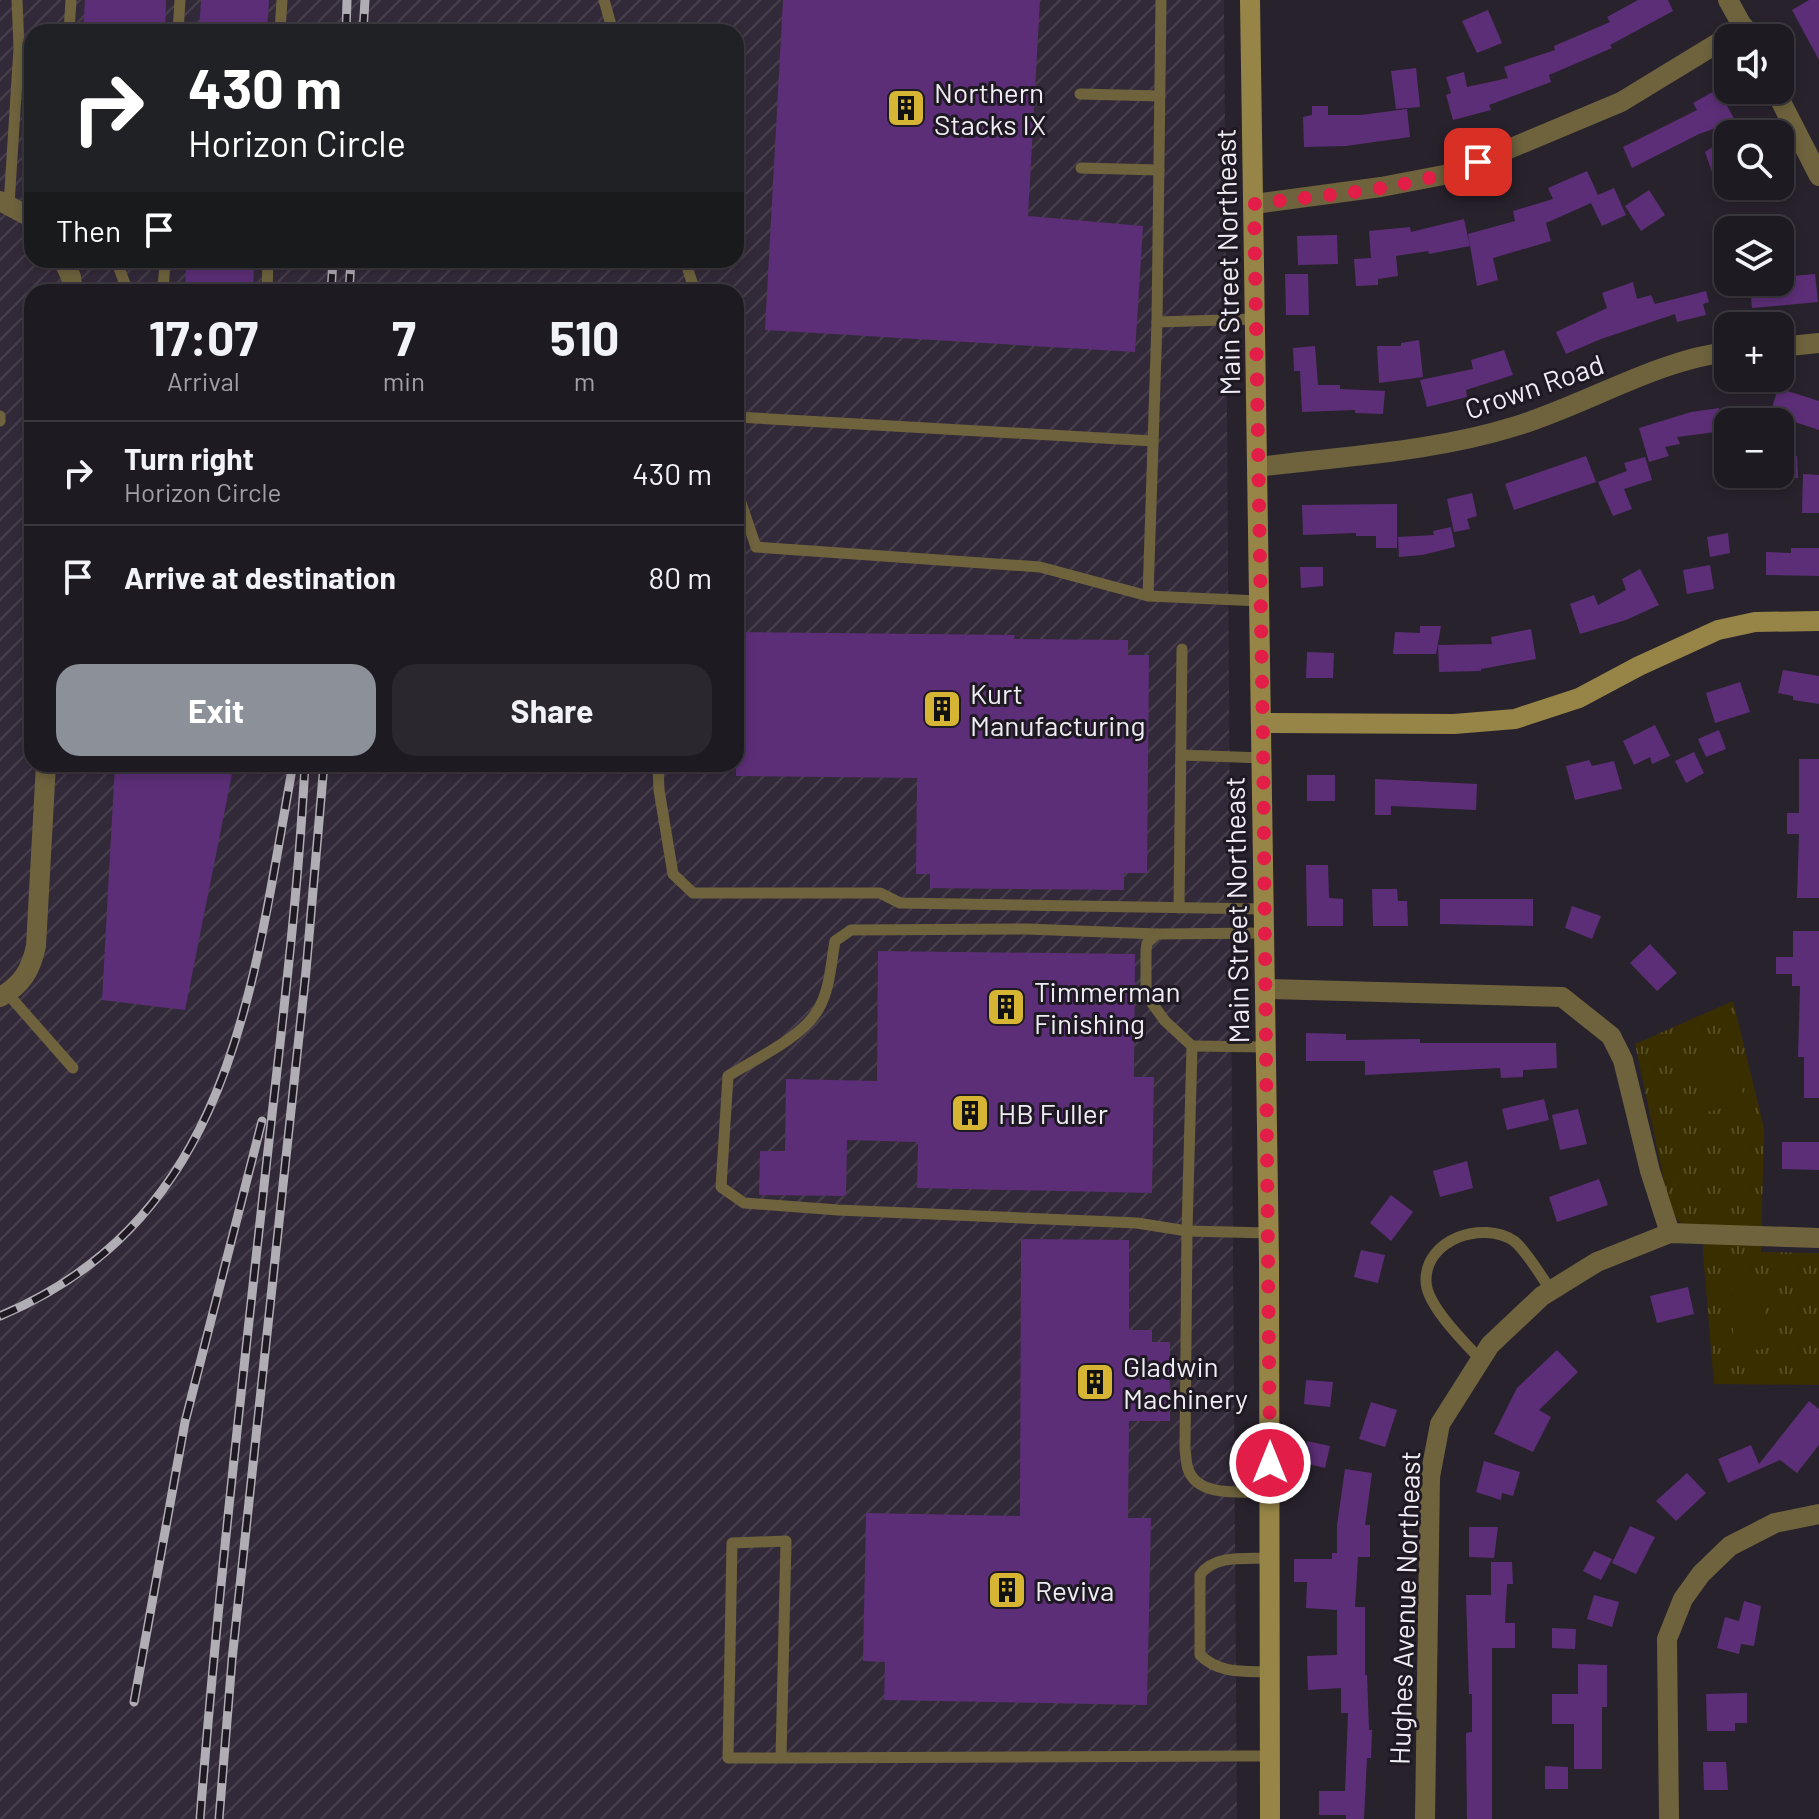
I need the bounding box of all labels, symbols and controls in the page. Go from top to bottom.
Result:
map controls [1714,24,1794,488]
button: sound [1714,24,1794,104]
text: 430 m [188,53,342,120]
icon: right [56,56,160,160]
place label: Northern Stacks IX [934,75,1046,141]
building icon: Northern Stacks IX [885,87,927,129]
button: search [1714,120,1794,200]
text: Horizon Circle [188,121,406,164]
street label: Main Street Northeast [1208,128,1246,396]
pin [1444,128,1512,196]
icon: arrive [1456,140,1500,184]
icon: arrive [137,208,181,252]
text: Then [56,212,121,248]
button: layers [1714,216,1794,296]
text: 17:07 [149,308,258,366]
text: 7 [392,308,416,366]
text: 510 [550,308,619,366]
button: + [1714,312,1794,392]
street label: Crown Road [1460,346,1608,426]
text: Arrival [167,365,240,396]
text: min [383,365,425,396]
text: m [574,365,595,396]
button: − [1714,408,1794,488]
text: Turn right [124,440,254,476]
icon: right [56,451,100,495]
text: 430 m [632,455,712,491]
text: Horizon Circle [124,476,281,507]
icon: arrive [56,555,100,599]
text: Arrive at destination [124,559,396,595]
text: 80 m [649,559,712,595]
button: Exit [56,664,376,756]
button: Share [392,664,712,756]
place label: Kurt Manufacturing [970,676,1145,742]
building icon: Kurt Manufacturing [921,688,963,730]
street label: Main Street Northeast [1217,776,1255,1044]
place label: Timmerman Finishing [1034,974,1180,1040]
building icon: Timmerman Finishing [985,986,1027,1028]
building icon: HB Fuller [949,1092,991,1134]
place label: HB Fuller [998,1096,1108,1130]
place label: Gladwin Machinery [1123,1349,1248,1415]
building icon: Gladwin Machinery [1074,1361,1116,1403]
position arrow [1228,1421,1312,1505]
street label: Hughes Avenue Northeast [1382,1450,1426,1766]
building icon: Reviva [986,1569,1028,1611]
place label: Reviva [1035,1573,1114,1607]

